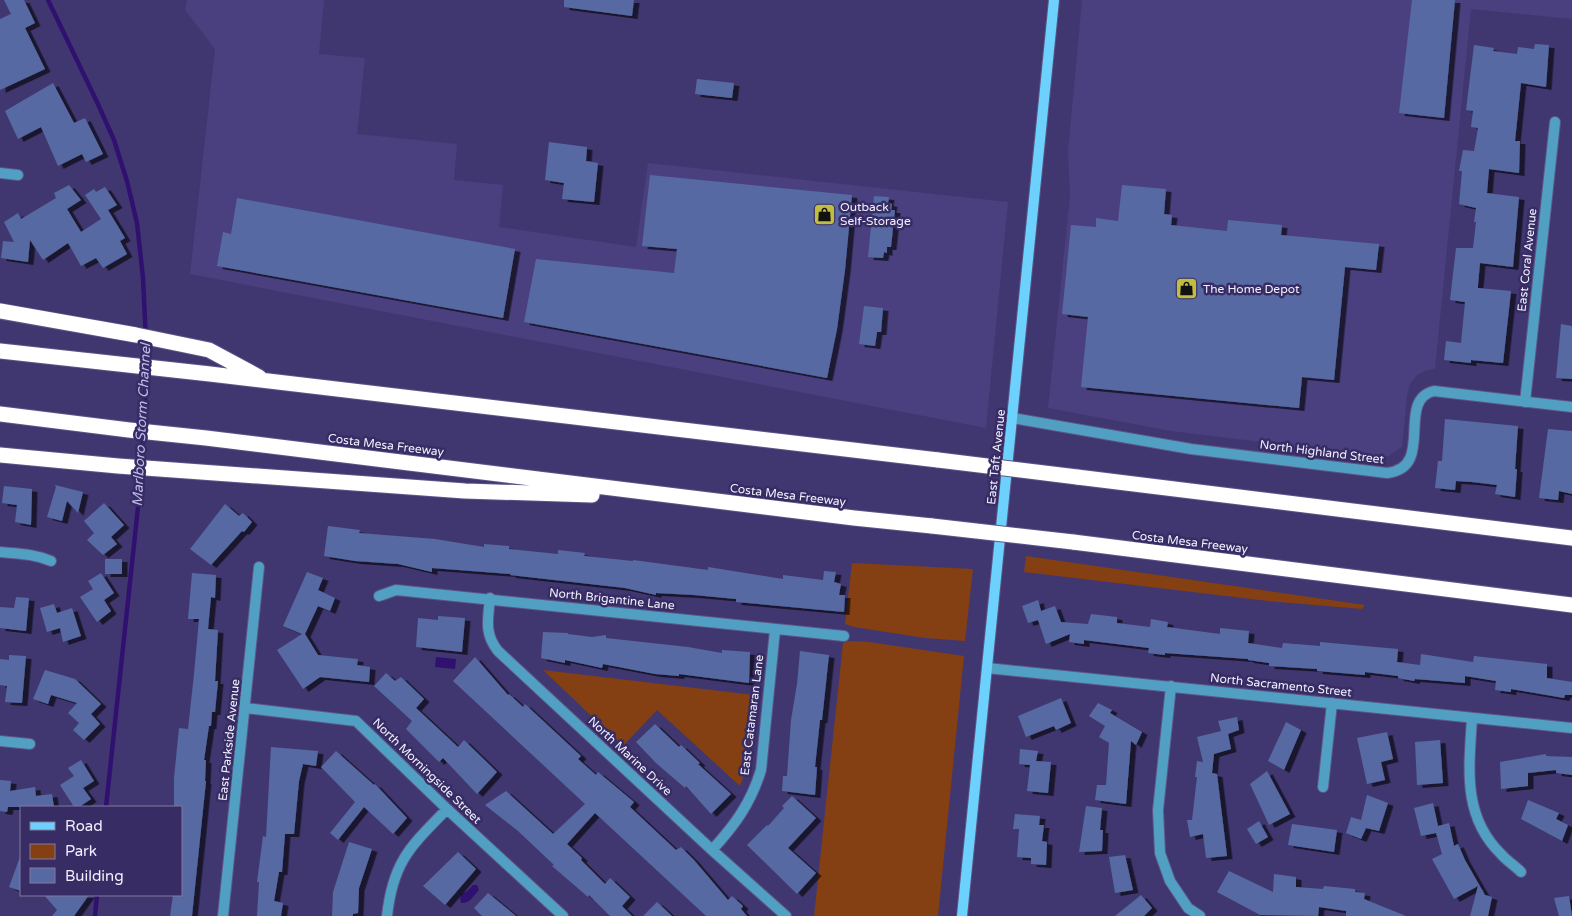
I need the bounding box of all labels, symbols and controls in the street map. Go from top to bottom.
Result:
place label: Outback Self-Storage [840,200,911,228]
shop icon: Outback Self-Storage [812,202,836,226]
street label: East Coral Avenue [1515,208,1539,312]
shop icon: The Home Depot [1175,277,1199,301]
place label: The Home Depot [1203,282,1300,296]
water label: Marlboro Storm Channel [129,341,154,507]
street label: East Taft Avenue [984,408,1008,505]
street label: Costa Mesa Freeway [327,431,445,459]
street label: North Highland Street [1259,437,1385,467]
street label: Costa Mesa Freeway [729,481,847,509]
street label: Costa Mesa Freeway [1131,528,1249,556]
street label: North Brigantine Lane [549,585,676,613]
street label: East Catamaran Lane [738,654,766,776]
street label: North Sacramento Street [1209,671,1353,699]
street label: East Parkside Avenue [216,678,242,802]
street label: North Marine Drive [585,714,675,798]
street label: North Morningside Street [370,715,484,827]
legend [20,806,182,896]
text: Road [65,817,103,835]
text: Park [65,842,97,860]
text: Building [65,867,124,885]

